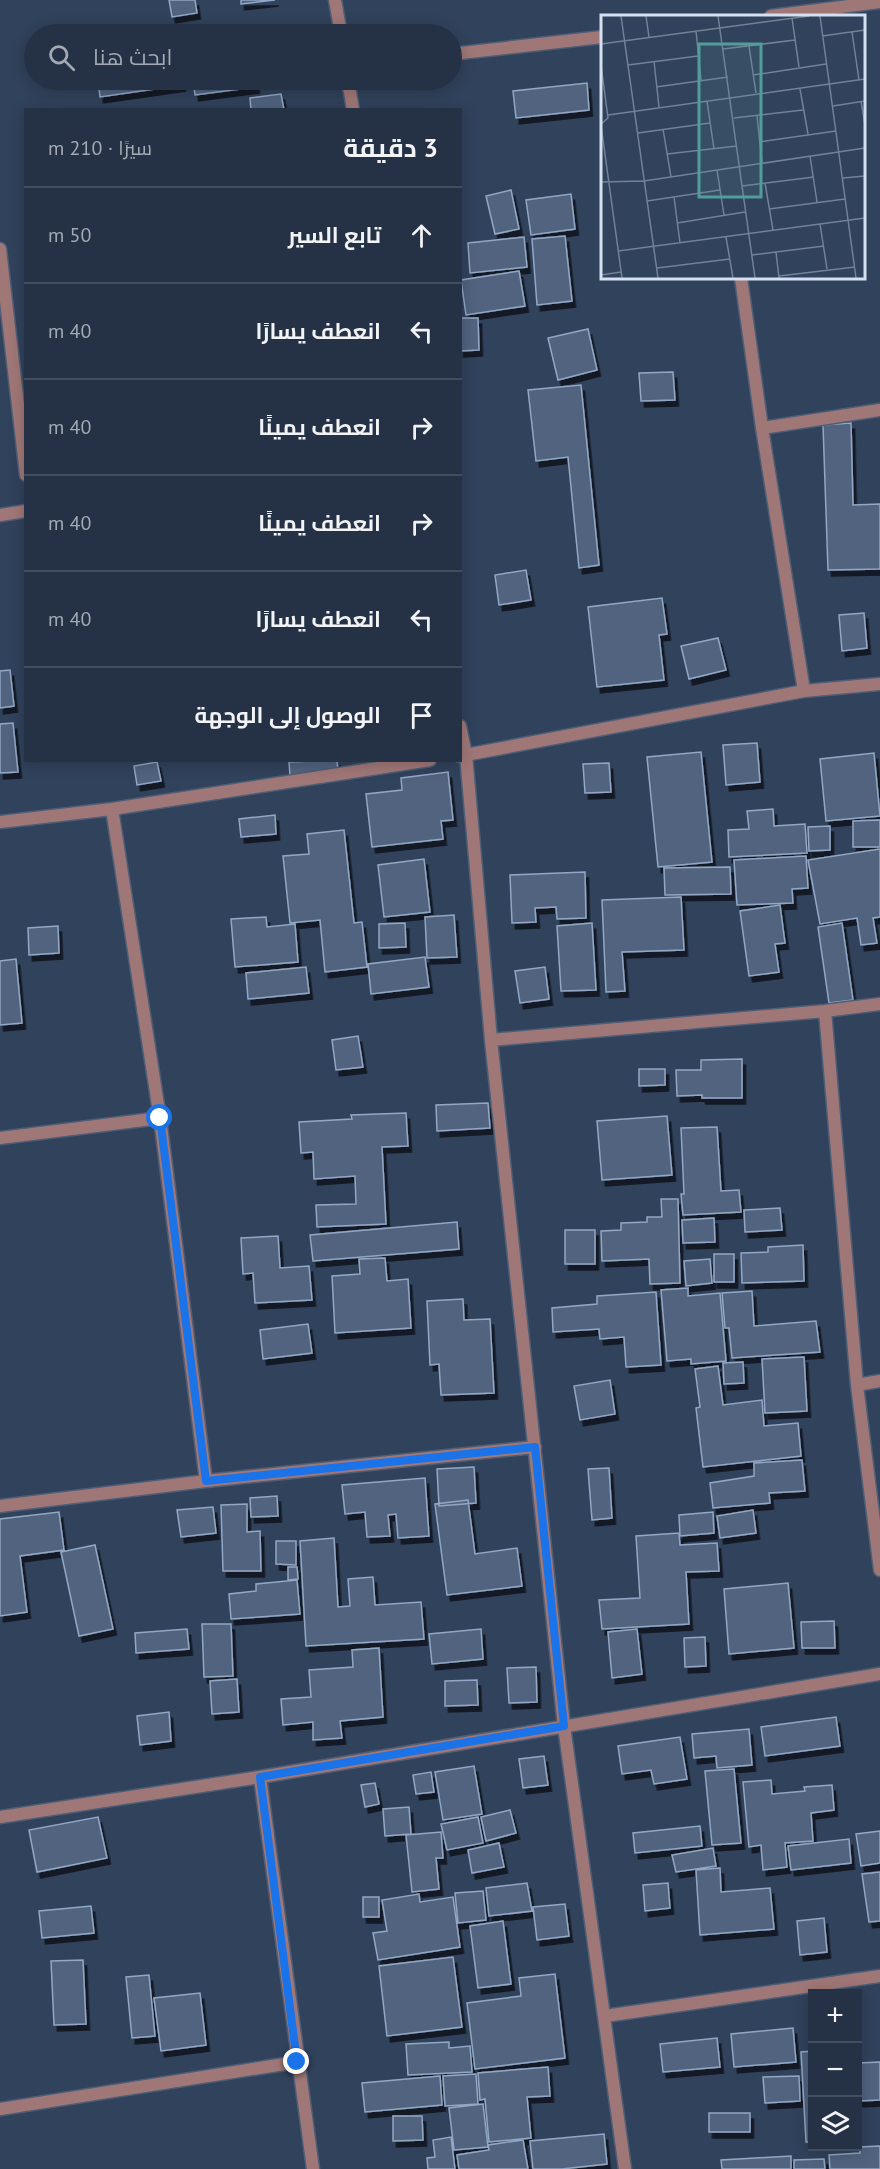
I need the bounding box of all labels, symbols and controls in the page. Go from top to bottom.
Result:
inset map [601,15,865,279]
search box [24,24,462,90]
icon: search [45,41,78,74]
text: ابحث هنا [93,43,172,71]
text: 3 دقيقة [343,131,438,164]
text: سيرًا · 210 m [48,135,152,161]
icon: ahead [405,219,438,252]
text: تابع السير [288,221,381,249]
text: 50 m [48,222,91,248]
icon: left [405,315,438,348]
text: انعطف يسارًا [255,317,381,345]
text: 40 m [48,318,91,344]
icon: right [405,411,438,444]
text: انعطف يمينًا [258,413,381,441]
text: 40 m [48,414,91,440]
icon: right [405,507,438,540]
text: انعطف يمينًا [258,509,381,537]
text: 40 m [48,510,91,536]
icon: left [405,603,438,636]
text: انعطف يسارًا [255,605,381,633]
text: 40 m [48,606,91,632]
icon: arrive [405,699,438,732]
text: الوصول إلى الوجهة [195,701,381,729]
route start [146,1104,172,1130]
map controls [808,1989,862,2151]
button: + [808,1989,862,2043]
button: − [808,2043,862,2097]
route end [283,2048,309,2074]
button: layers [808,2097,862,2151]

